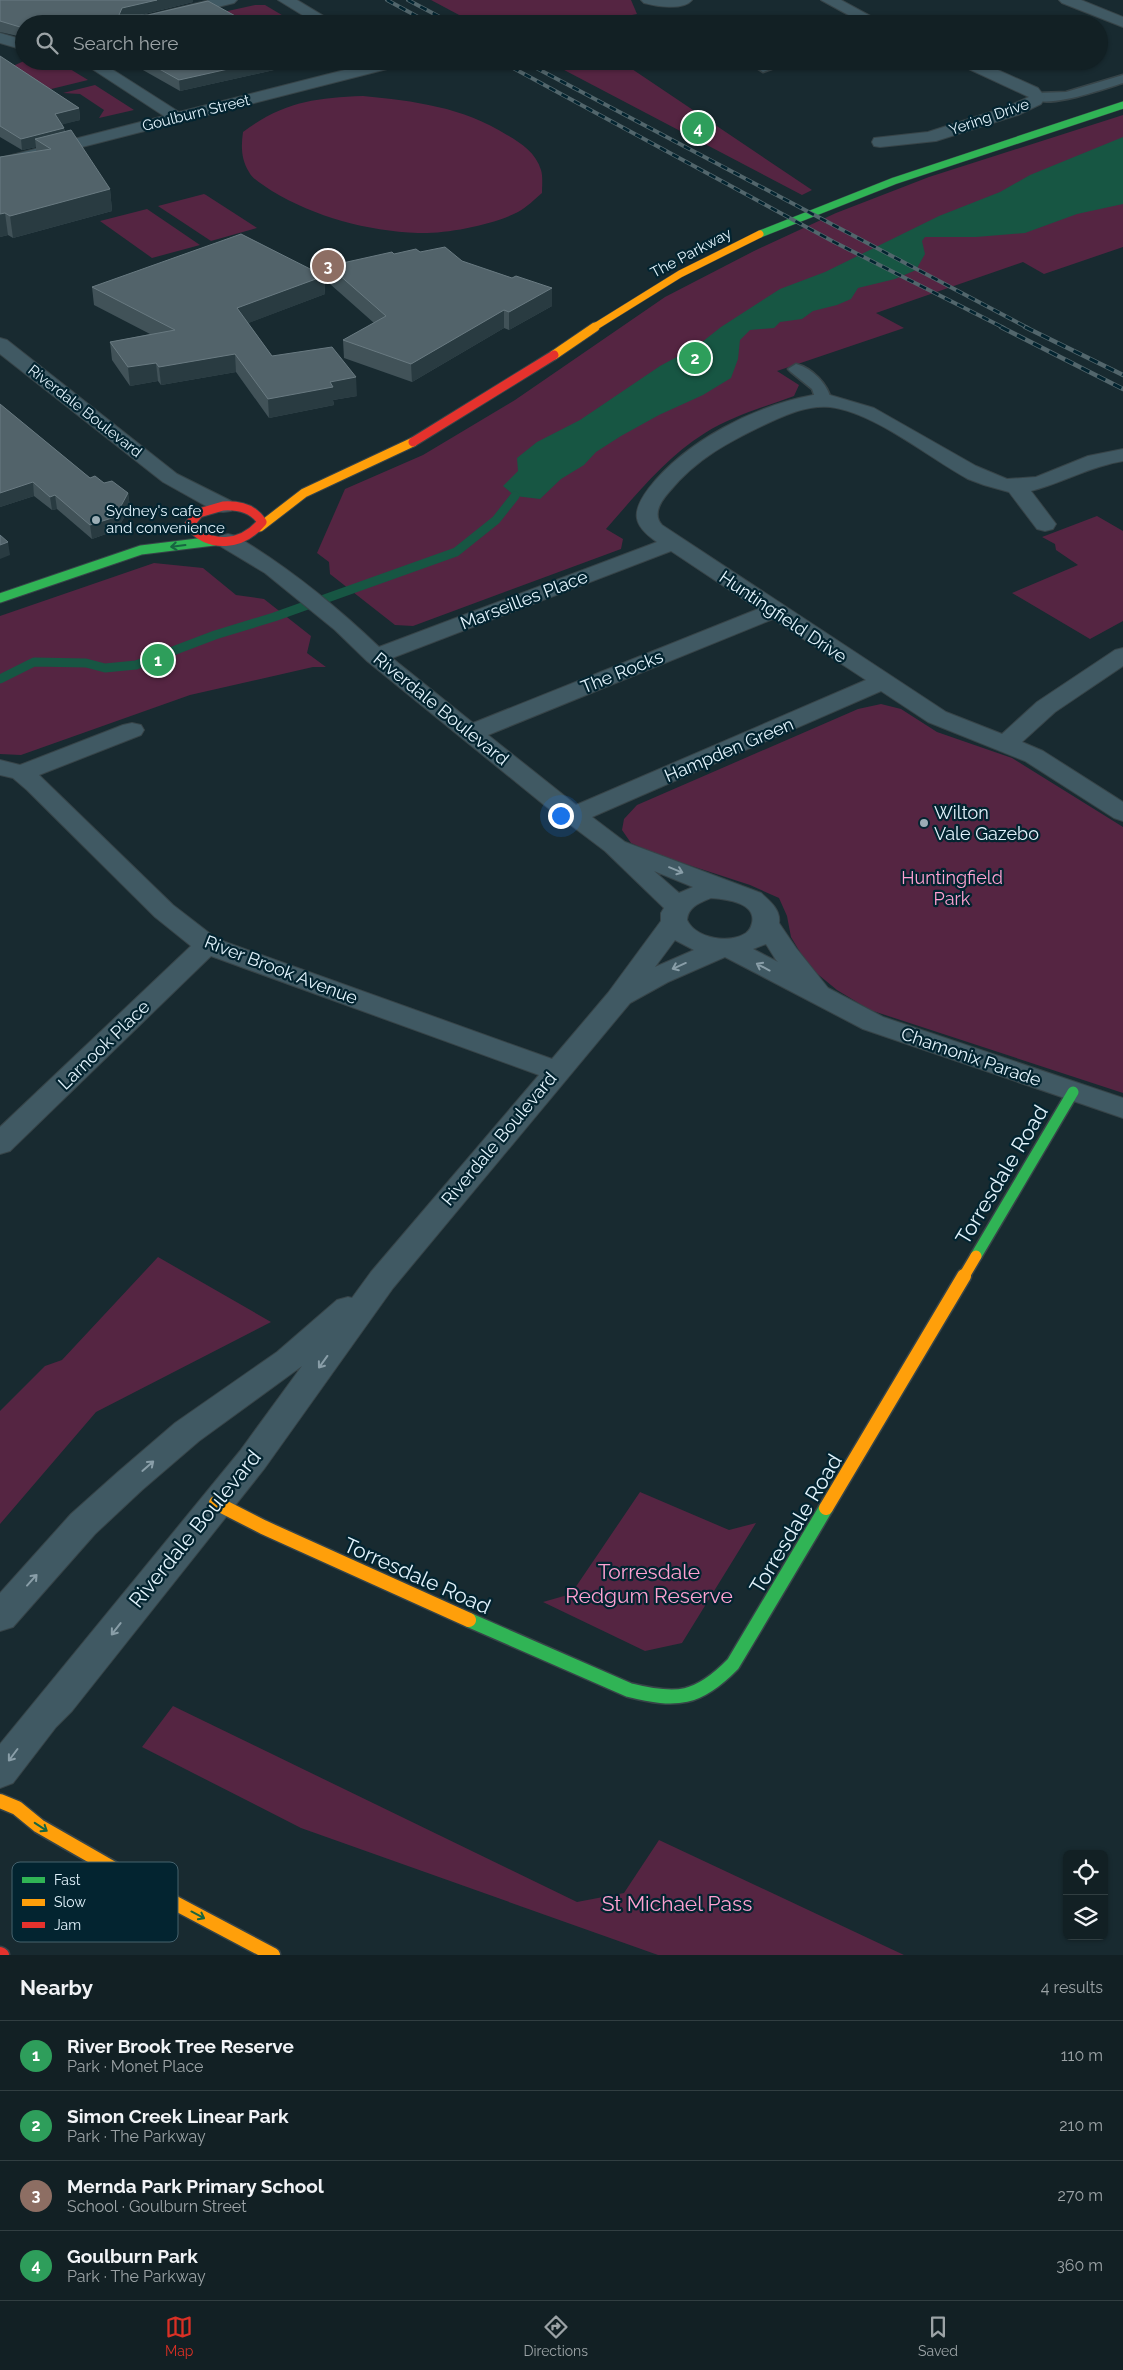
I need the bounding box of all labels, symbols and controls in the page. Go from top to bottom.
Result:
search box [15,15,1108,70]
icon: search [33,29,61,57]
text: Search here [73,32,179,54]
street label: Goulburn Street [140,91,252,135]
street label: Yering Drive [947,95,1032,139]
pin: 4 [682,109,714,147]
street label: The Parkway [647,224,735,282]
pin: 3 [312,247,344,285]
pin: 2 [679,339,711,377]
street label: Riverdale Boulevard [24,361,146,461]
place label: Sydney's cafe and convenience [106,502,225,537]
marker: Sydney's cafe and convenience [90,514,102,526]
one-way arrow [170,541,186,551]
street label: Marseilles Place [457,565,591,634]
street label: Huntingfield Drive [716,566,851,667]
pin: 1 [142,641,174,679]
street label: The Rocks [578,645,666,698]
street label: Riverdale Boulevard [370,648,513,770]
street label: Hampden Green [661,713,796,786]
place label: Wilton Vale Gazebo [934,802,1039,844]
your location [548,803,574,829]
marker: Wilton Vale Gazebo [918,817,930,829]
one-way arrow [668,866,683,876]
park label: Huntingfield Park [901,867,1003,909]
street label: River Brook Avenue [202,931,361,1009]
one-way arrow [672,962,687,972]
one-way arrow [756,962,771,971]
street label: Larnook Place [54,995,154,1094]
street label: Chamonix Parade [898,1023,1044,1090]
street label: Riverdale Boulevard [437,1068,561,1210]
street label: Torresdale Road [950,1101,1053,1249]
one-way arrow [318,1355,328,1369]
street label: Riverdale Boulevard [123,1445,266,1613]
street label: Torresdale Road [744,1450,847,1598]
one-way arrow [141,1461,154,1472]
street label: Torresdale Road [340,1532,495,1619]
park label: Torresdale Redgum Reserve [565,1559,733,1608]
one-way arrow [27,1574,38,1587]
one-way arrow [110,1622,121,1635]
one-way arrow [8,1748,19,1761]
one-way arrow [34,1821,48,1832]
map controls [1063,1850,1108,1940]
button: locate [1063,1850,1108,1895]
legend [12,1862,178,1942]
text: Fast [54,1872,81,1888]
park label: St Michael Pass [602,1891,752,1916]
text: Slow [54,1894,86,1910]
button: layers [1063,1895,1108,1940]
one-way arrow [190,1910,205,1920]
text: Jam [54,1917,81,1933]
text: Nearby [20,1975,93,2000]
text: 4 results [1041,1978,1103,1997]
text: River Brook Tree Reserve [67,2035,294,2057]
text: 1 [32,2046,40,2065]
text: 110 m [1061,2046,1103,2065]
text: Park · Monet Place [67,2057,203,2076]
text: Simon Creek Linear Park [67,2105,289,2127]
text: 2 [31,2116,41,2135]
text: 210 m [1059,2116,1103,2135]
text: Park · The Parkway [67,2127,206,2146]
text: Mernda Park Primary School [67,2175,324,2197]
text: 3 [32,2186,40,2205]
text: 270 m [1058,2186,1103,2205]
text: School · Goulburn Street [67,2197,247,2216]
text: Goulburn Park [67,2245,198,2267]
text: 4 [31,2256,41,2275]
text: 360 m [1056,2256,1103,2275]
text: Park · The Parkway [67,2267,206,2286]
tab: Map [165,2313,193,2359]
tab: Directions [523,2313,588,2359]
tab: Saved [918,2313,958,2359]

